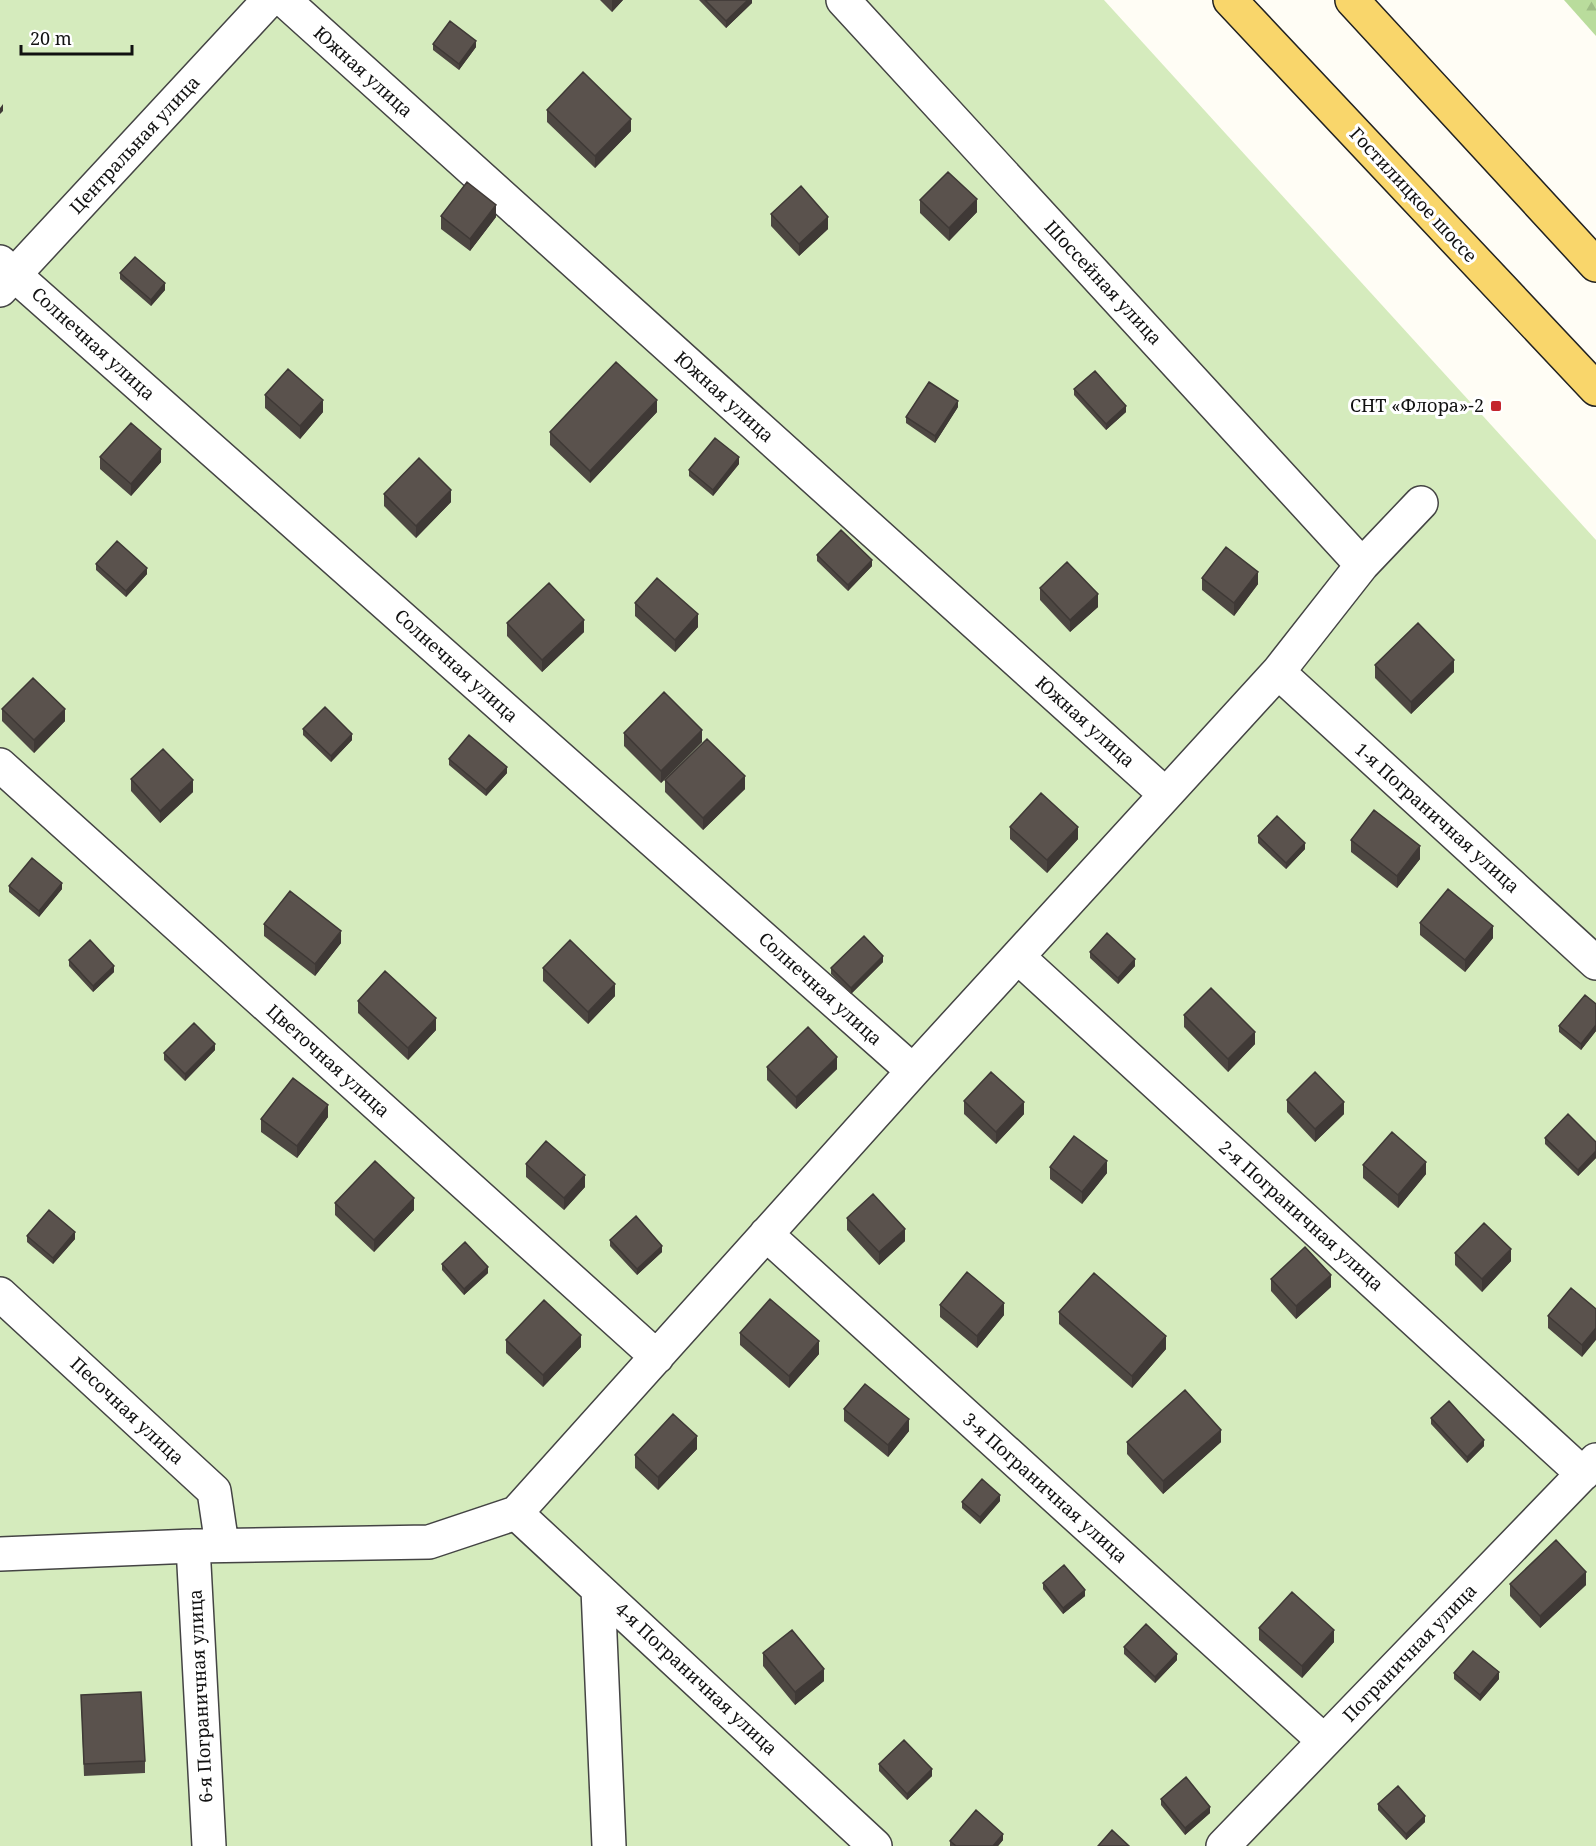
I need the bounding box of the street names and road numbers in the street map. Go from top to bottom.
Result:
street label: Южная улица [309,20,418,122]
street label: Центральная улица [64,70,205,219]
street label: Гостилицкое шоссе [1345,122,1483,267]
street label: Шоссейная улица [1040,215,1168,350]
street label: Солнечная улица [27,281,161,405]
street label: Южная улица [670,345,779,447]
street label: Солнечная улица [390,603,524,727]
street label: Южная улица [1031,670,1140,772]
street label: 1-я Пограничная улица [1350,737,1525,898]
street label: Солнечная улица [754,926,888,1050]
street label: Цветочная улица [262,999,395,1122]
street label: 2-я Пограничная улица [1214,1135,1389,1296]
street label: Песочная улица [66,1351,190,1469]
street label: 3-я Пограничная улица [958,1407,1133,1568]
street label: Пограничная улица [1337,1578,1482,1727]
street label: 6-я Пограничная улица [182,1589,218,1803]
street label: 4-я Пограничная улица [610,1597,783,1760]

